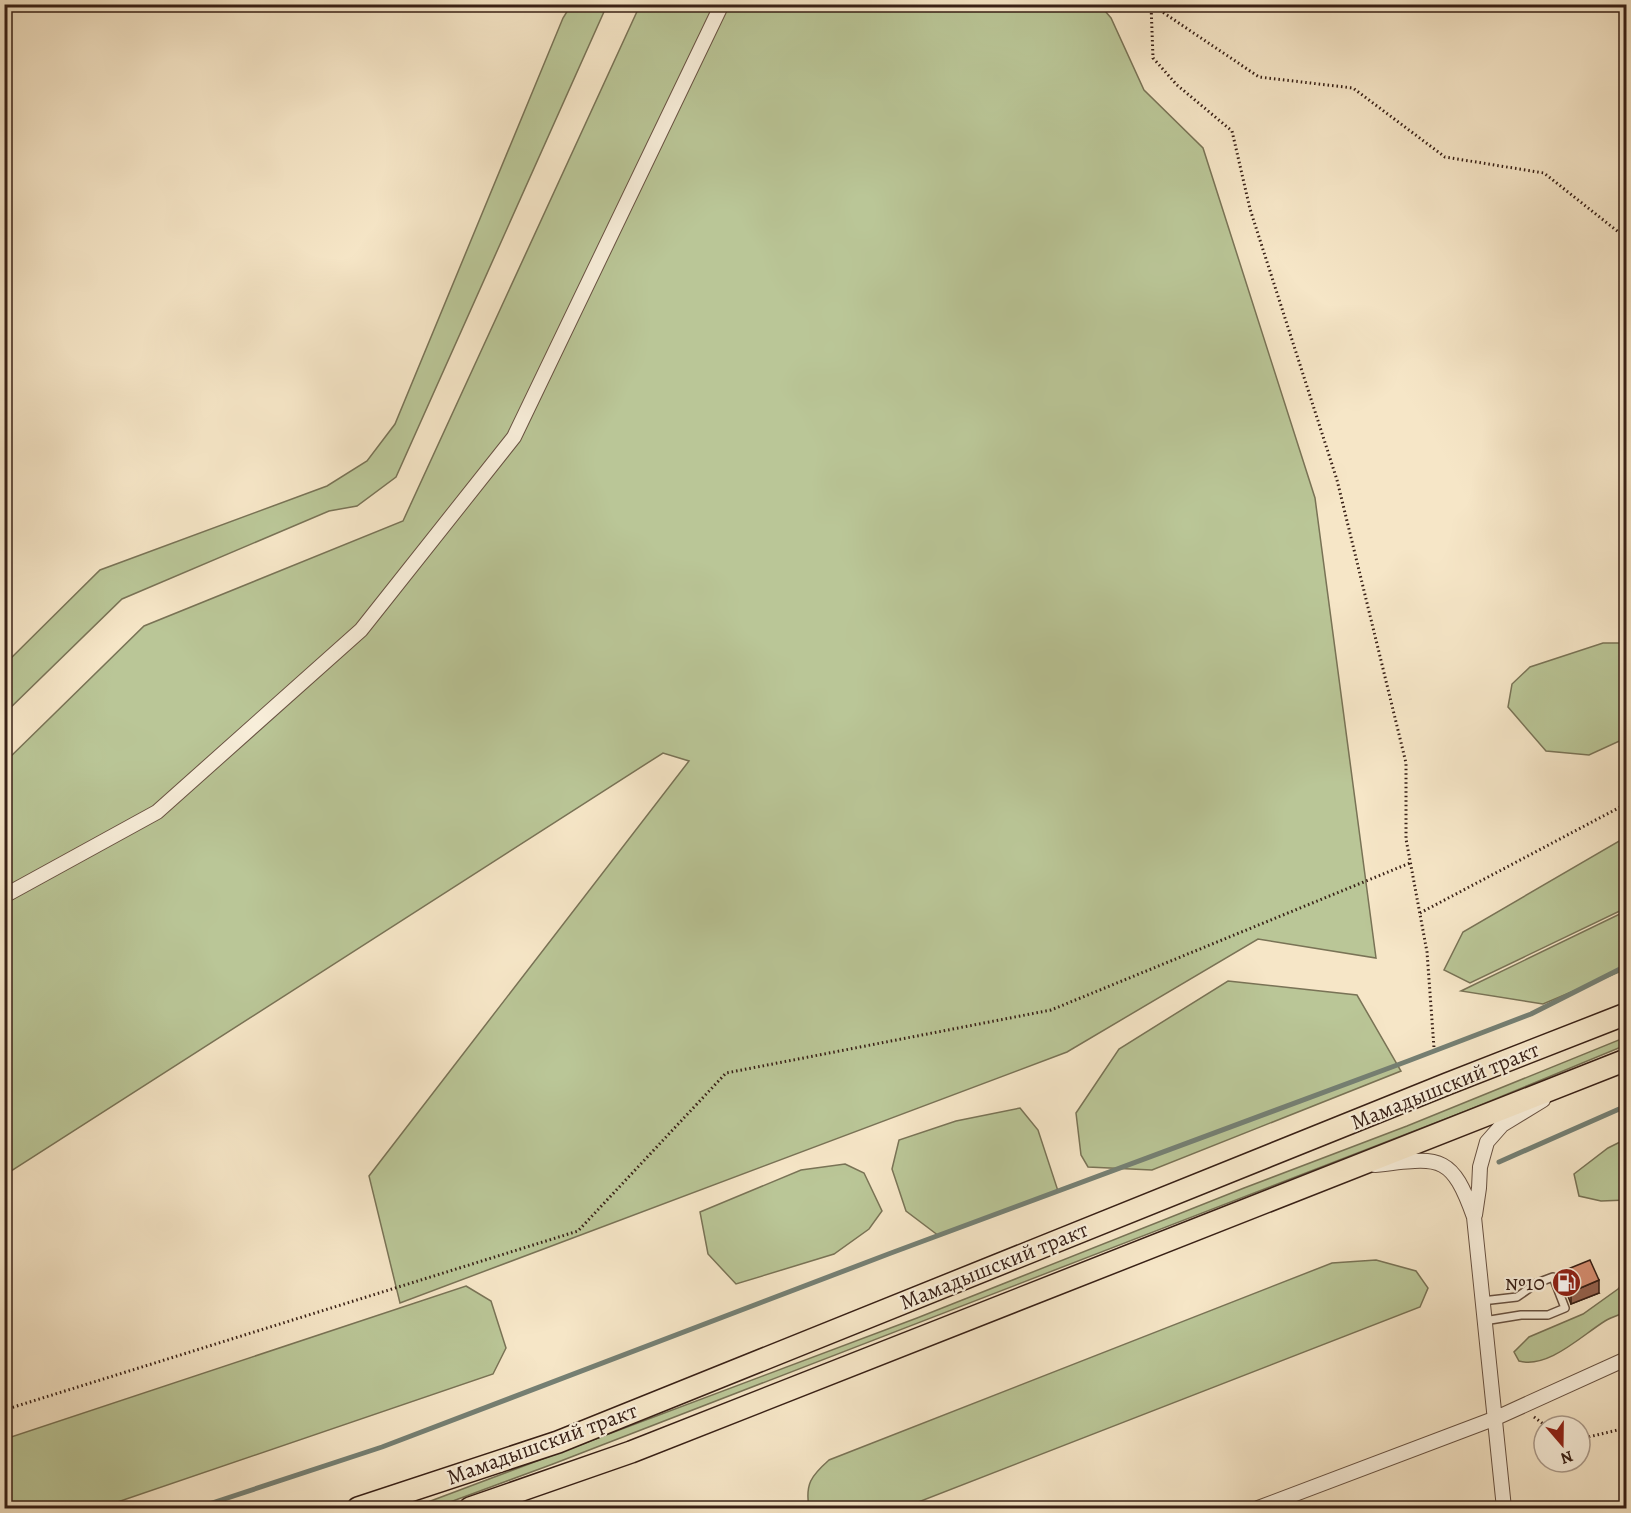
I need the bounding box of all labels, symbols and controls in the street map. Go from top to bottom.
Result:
street label: Мамадышский тракт [1346,1034,1544,1137]
street label: Мамадышский тракт [895,1214,1093,1317]
fuel station icon: №10 [1550,1267,1582,1299]
place label: №10 [1505,1268,1545,1298]
street label: Мамадышский тракт [443,1396,642,1492]
north arrow [1532,1414,1592,1474]
text: N [1557,1445,1576,1470]

